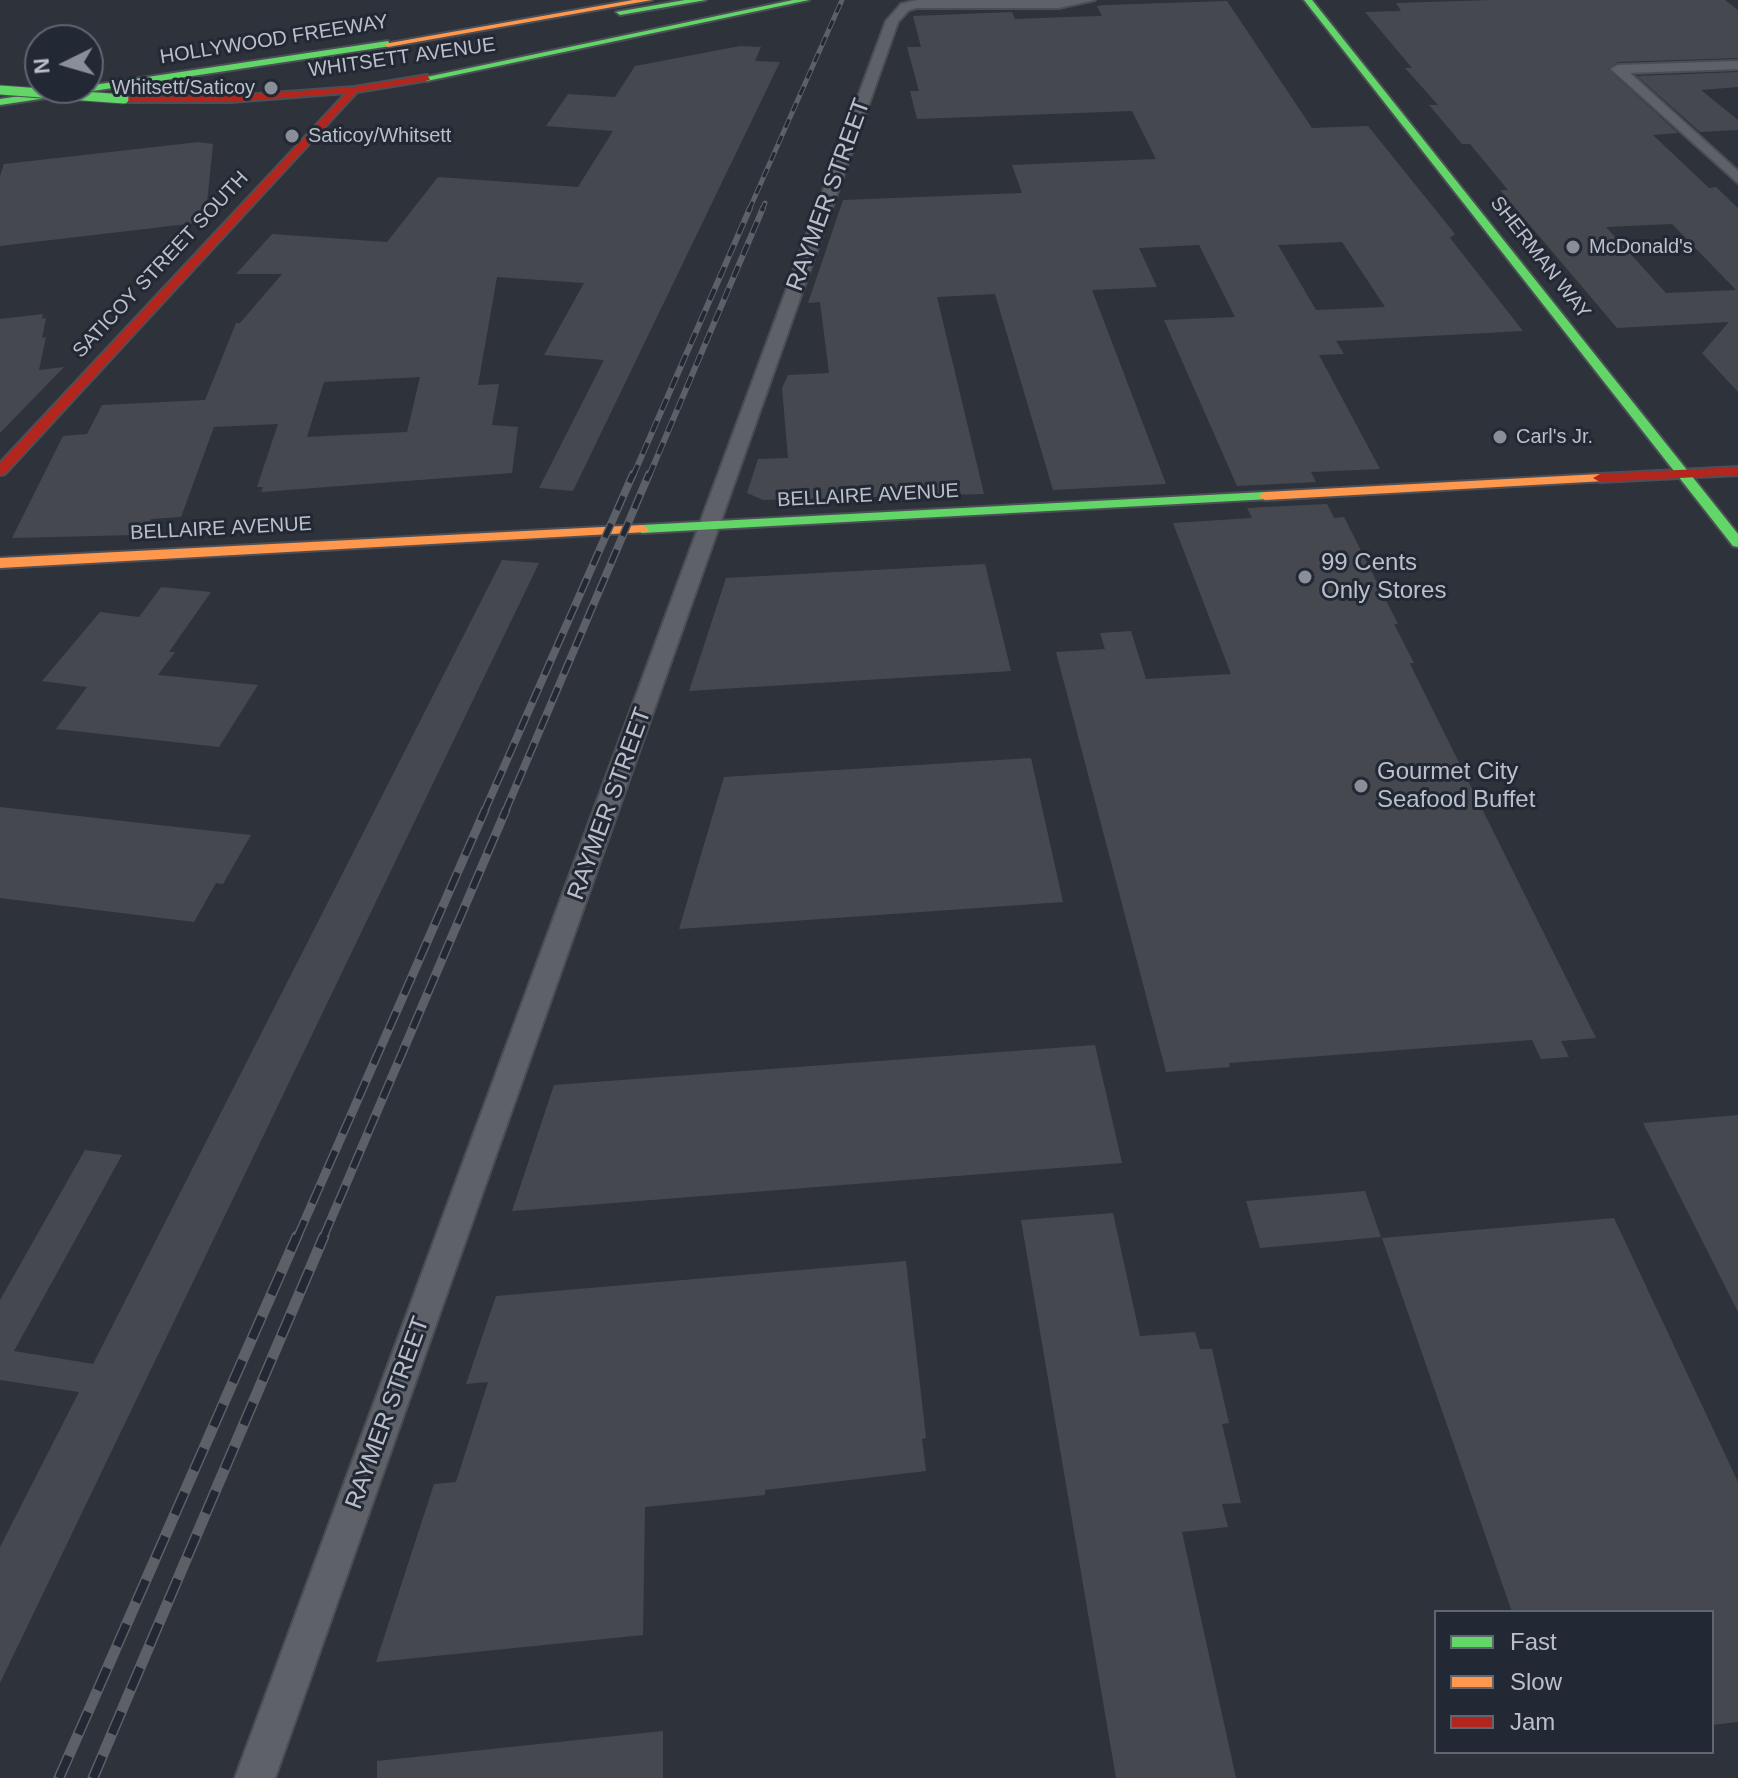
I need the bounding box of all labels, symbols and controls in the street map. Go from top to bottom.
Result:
street label: HOLLYWOOD FREEWAY [158,10,390,70]
north arrow [24,24,104,104]
street label: WHITSETT AVENUE [307,33,497,83]
text: N [28,57,55,75]
place label: Whitsett/Saticoy [112,76,255,100]
marker: Whitsett/Saticoy [262,79,280,97]
street label: RAYMER STREET [781,95,877,295]
place label: Saticoy/Whitsett [308,124,451,148]
marker: Saticoy/Whitsett [283,127,301,145]
street label: SATICOY STREET SOUTH [68,167,254,363]
street label: SHERMAN WAY [1485,192,1595,324]
place label: McDonald's [1589,235,1693,259]
marker: McDonald's [1564,238,1582,256]
place label: Carl's Jr. [1516,425,1593,449]
marker: Carl's Jr. [1491,428,1509,446]
street label: BELLAIRE AVENUE [777,479,959,513]
street label: BELLAIRE AVENUE [130,512,312,546]
place label: 99 Cents Only Stores [1321,549,1446,605]
marker: 99 Cents Only Stores [1296,568,1314,586]
street label: RAYMER STREET [562,704,658,904]
place label: Gourmet City Seafood Buffet [1377,758,1535,814]
marker: Gourmet City Seafood Buffet [1352,777,1370,795]
street label: RAYMER STREET [340,1313,436,1513]
legend [1434,1610,1714,1754]
text: Fast [1510,1628,1557,1655]
text: Slow [1510,1668,1562,1695]
text: Jam [1510,1708,1555,1735]

